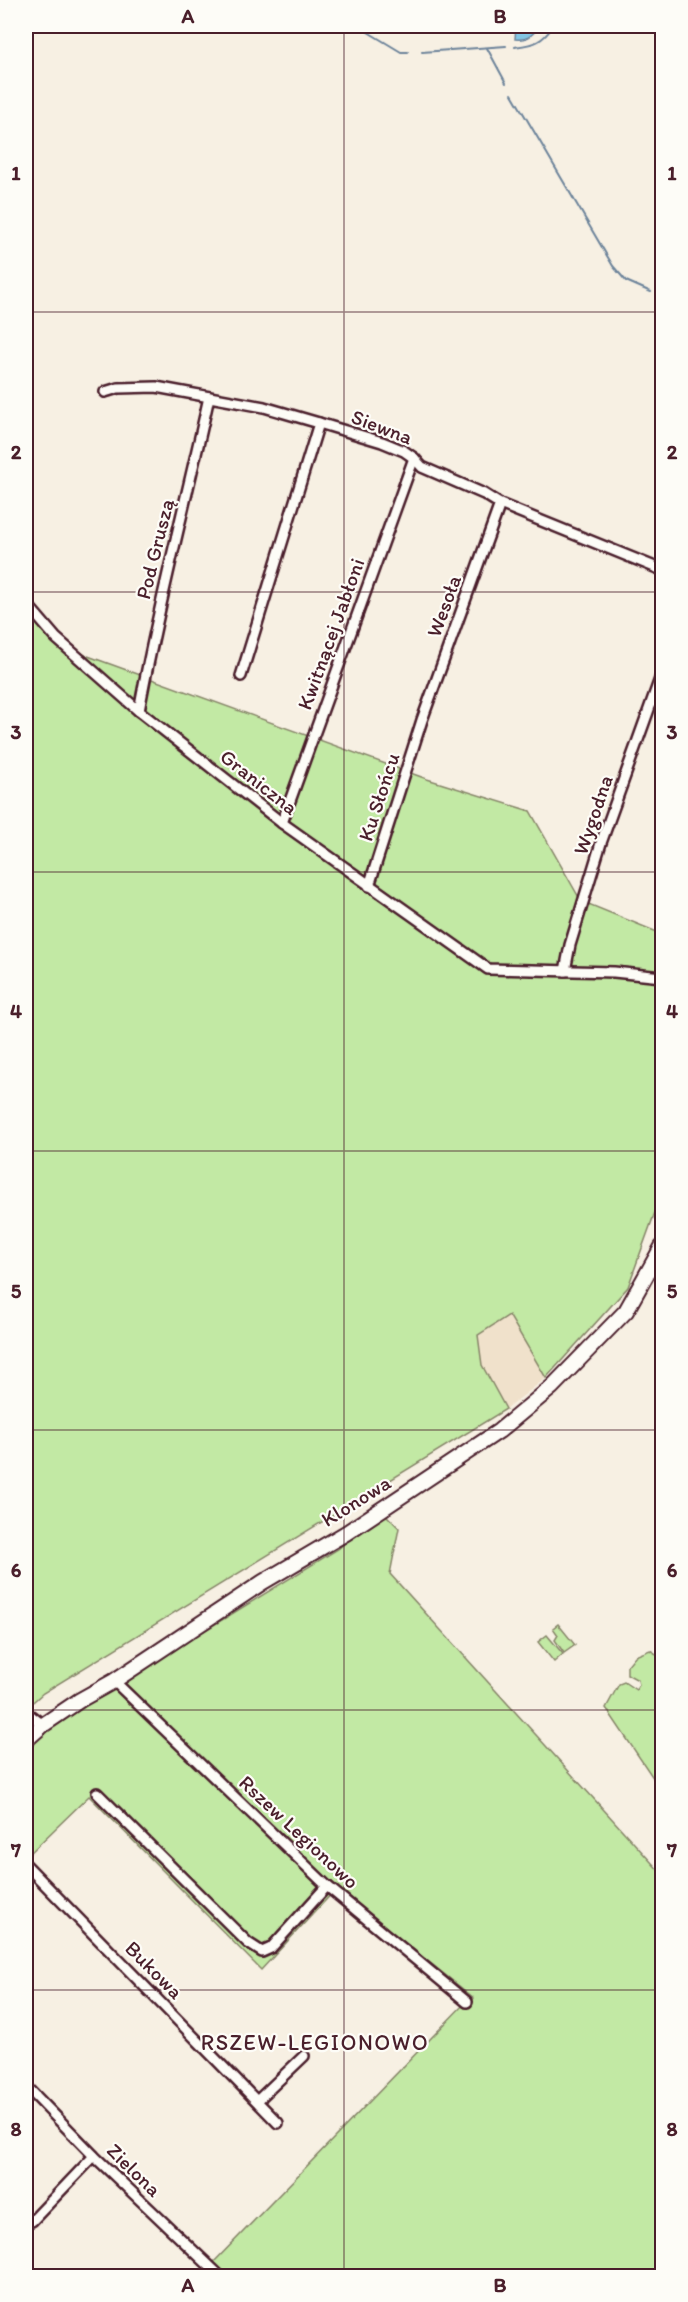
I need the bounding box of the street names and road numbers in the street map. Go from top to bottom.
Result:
street label: Siewna [348,403,416,450]
street label: Pod Gruszą [130,496,179,602]
street label: Kwitnącej Jabłoni [292,555,370,713]
street label: Wesoła [421,571,466,640]
street label: Graniczna [215,743,303,820]
street label: Ku Słońcu [353,749,405,844]
street label: Wygodna [567,772,618,858]
street label: Klonowa [316,1469,395,1532]
street label: Rszew Legionowo [234,1770,365,1894]
street label: Bukowa [120,1935,189,2004]
street label: Zielona [102,2138,167,2202]

